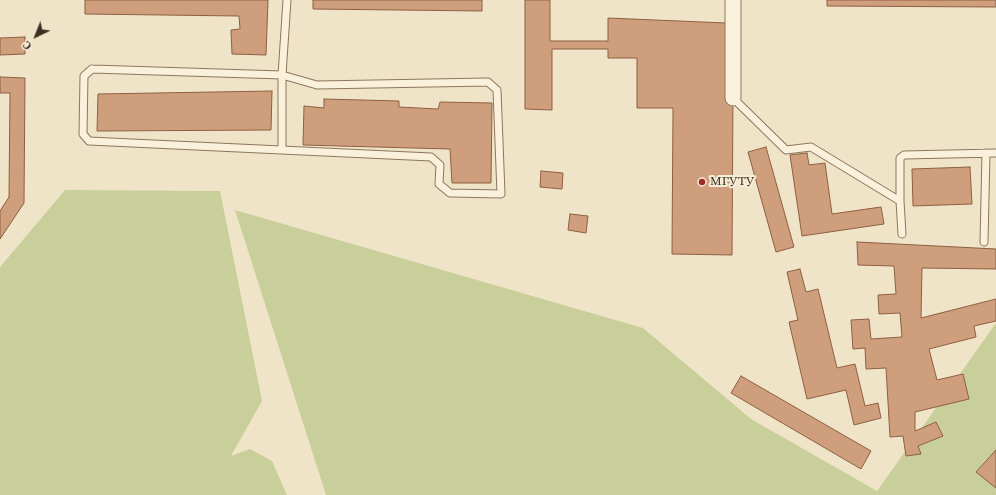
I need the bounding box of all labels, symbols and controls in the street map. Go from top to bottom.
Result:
north arrow [16,16,56,56]
text: С [20,37,35,53]
place label: МГУТУ [710,174,755,190]
marker: МГУТУ [697,177,707,187]

